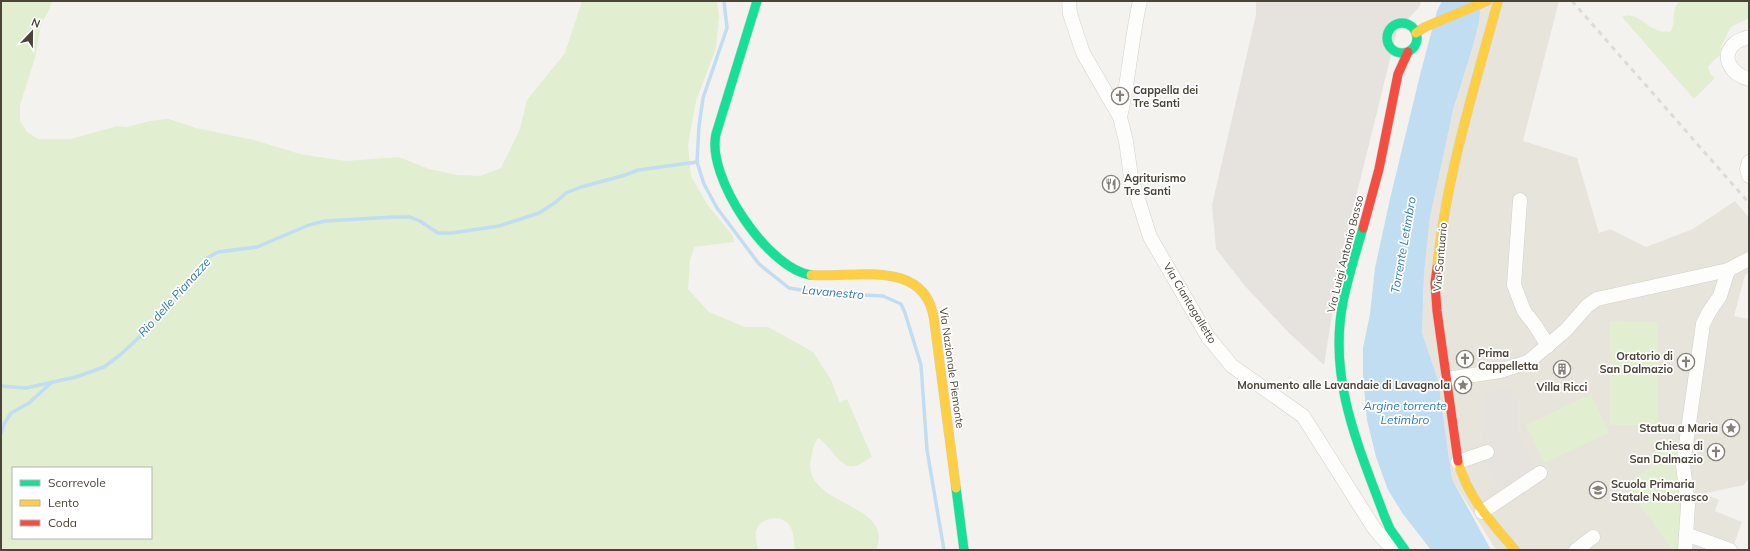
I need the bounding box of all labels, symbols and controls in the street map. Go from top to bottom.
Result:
north arrow [12,12,52,52]
text: N [29,15,42,31]
place label: Cappella dei Tre Santi [1133,83,1198,110]
church icon: Cappella dei Tre Santi [1110,86,1130,106]
place label: Agriturismo Tre Santi [1124,171,1187,198]
restaurant icon: Agriturismo Tre Santi [1101,174,1121,194]
street label: Via Luigi Antonio Basso [1324,194,1366,314]
water label: Torrente Letimbro [1387,195,1419,295]
street label: Via Santuario [1430,222,1450,292]
water label: Rio delle Pianazze [135,254,214,340]
street label: Via Ciantagalletto [1160,260,1220,346]
water label: Lavanestro [802,282,865,302]
street label: Via Nazionale Piemonte [937,307,967,429]
place label: Prima Cappelletta [1478,346,1539,373]
church icon: Prima Cappelletta [1455,349,1475,369]
place label: Oratorio di San Dalmazio [1599,349,1673,376]
church icon: Oratorio di San Dalmazio [1676,352,1696,372]
building icon: Villa Ricci [1552,359,1572,379]
place icon: Monumento alle Lavandaie di Lavagnola [1453,375,1473,395]
place label: Monumento alle Lavandaie di Lavagnola [1237,378,1450,392]
place label: Villa Ricci [1536,380,1588,394]
water label: Argine torrente Letimbro [1362,398,1447,427]
place icon: Statua a Maria [1721,418,1741,438]
place label: Statua a Maria [1639,421,1718,435]
place label: Chiesa di San Dalmazio [1629,439,1703,466]
church icon: Chiesa di San Dalmazio [1706,442,1726,462]
legend [12,467,152,539]
text: Scorrevole [48,475,106,490]
place label: Scuola Primaria Statale Noberasco [1611,477,1709,504]
school or university icon: Scuola Primaria Statale Noberasco [1588,480,1608,500]
text: Lento [48,495,79,510]
text: Coda [48,515,77,530]

